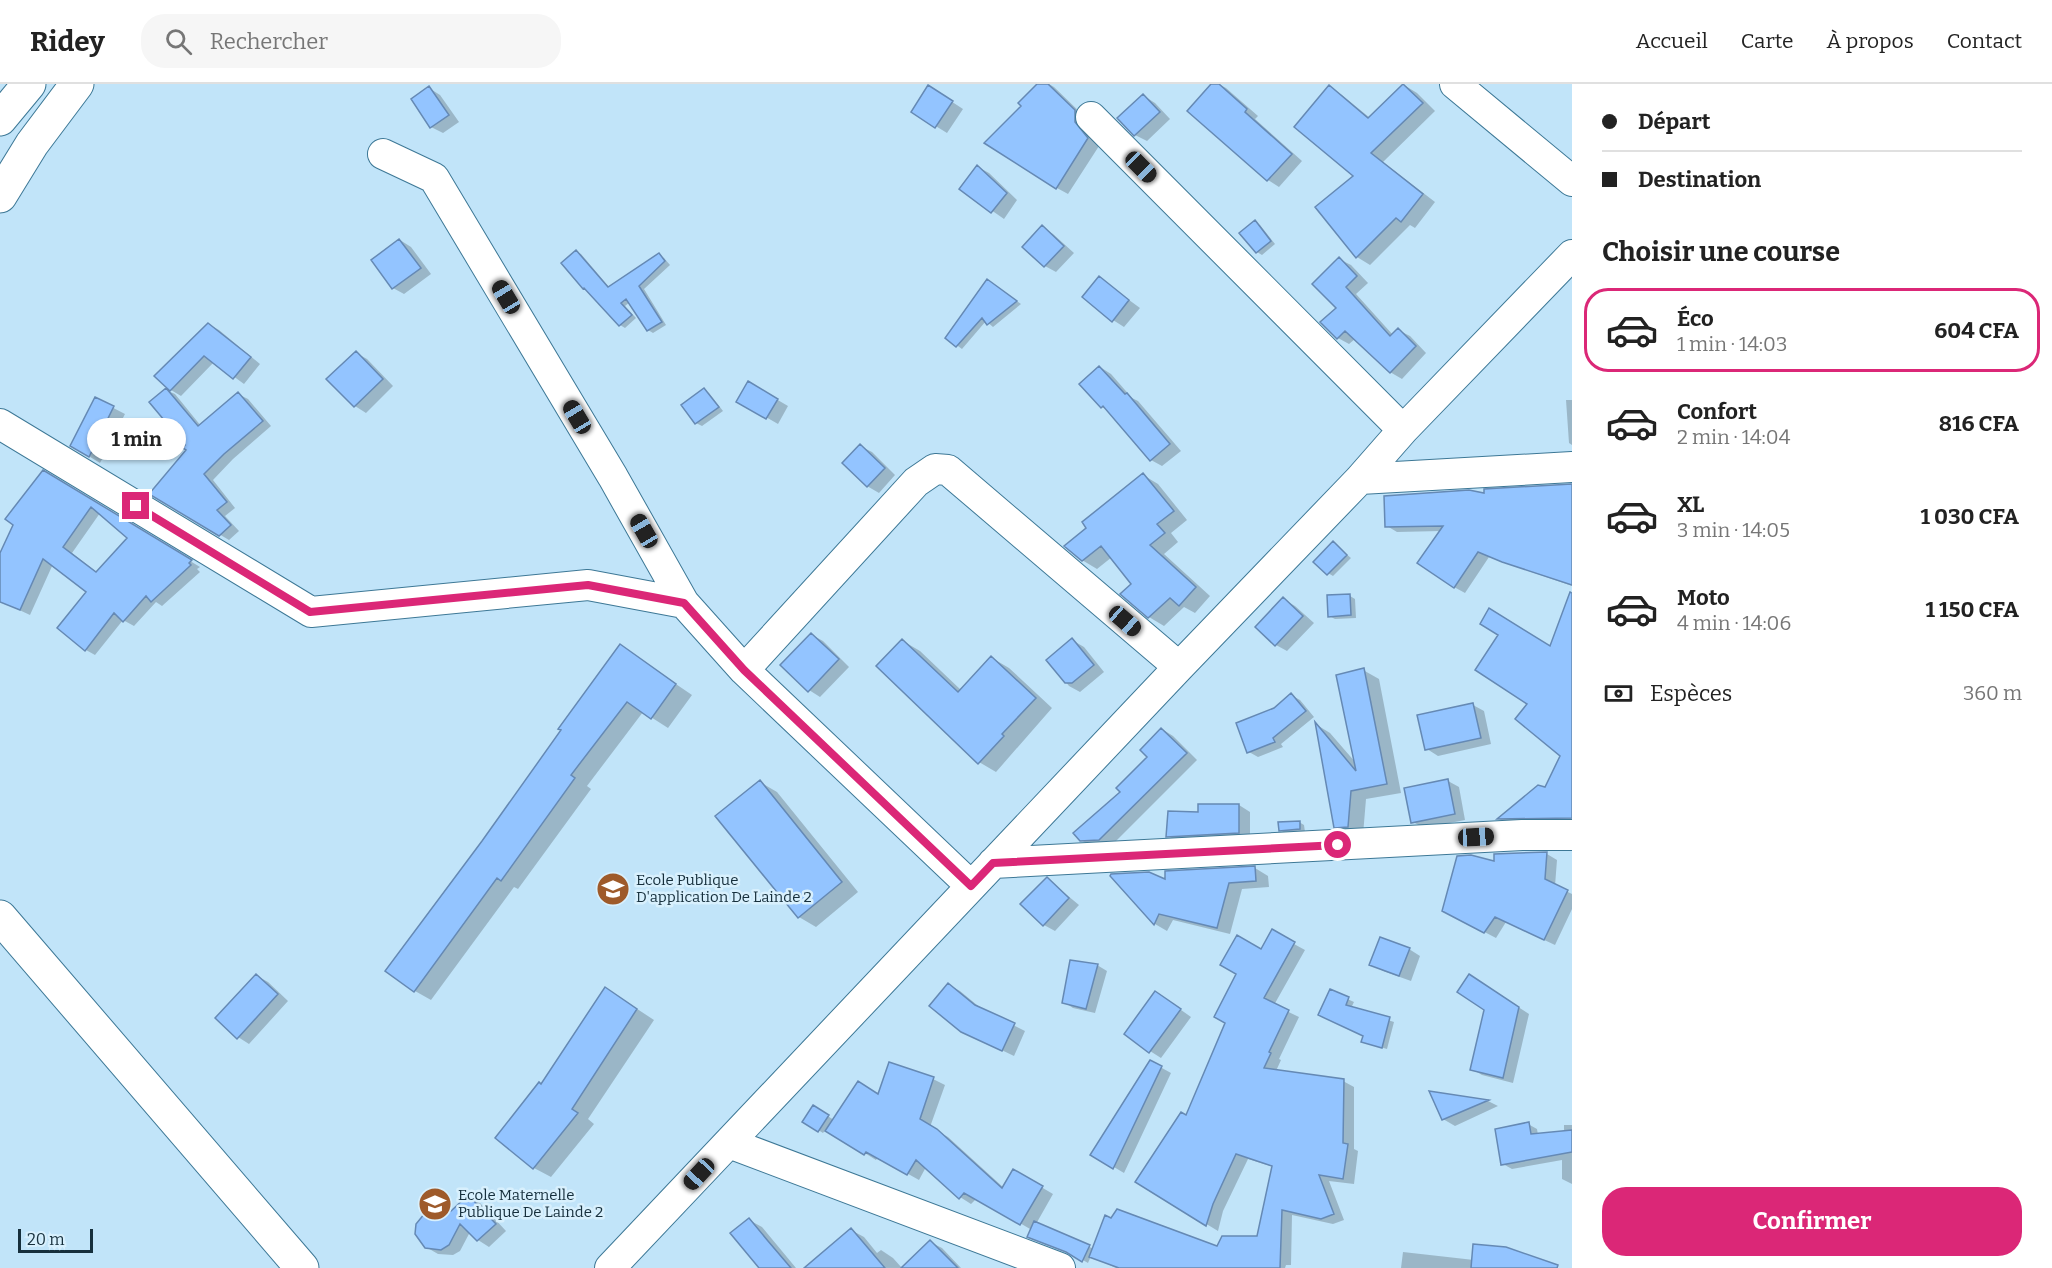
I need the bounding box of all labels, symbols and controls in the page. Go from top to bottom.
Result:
search box [141,14,561,68]
text: Ridey [30,25,105,58]
icon: search [162,25,195,58]
text: Rechercher [210,28,328,55]
text: Accueil [1636,28,1708,54]
text: Carte [1741,28,1794,54]
text: À propos [1827,28,1914,54]
text: Contact [1947,28,2022,54]
text: Départ [1638,108,1710,135]
car [1122,148,1160,186]
text: Destination [1638,166,1761,193]
text: Choisir une course [1602,236,1840,268]
car [489,277,523,317]
icon: car [1605,303,1659,357]
text: Éco [1677,305,1714,332]
text: 604 CFA [1934,317,2019,344]
text: 1 min · 14:03 [1677,332,1787,356]
icon: car [1605,396,1659,450]
car [560,397,594,437]
text: Confort [1677,398,1757,425]
text: 816 CFA [1939,410,2019,437]
callout: 1 min [86,419,186,461]
text: 2 min · 14:04 [1677,425,1790,449]
text: 1 min [111,427,162,451]
icon: car [1605,489,1659,543]
text: XL [1677,491,1704,518]
route end [122,492,149,519]
text: 1 030 CFA [1920,503,2019,530]
car [627,511,661,551]
text: 3 min · 14:05 [1677,518,1790,542]
icon: car [1605,582,1659,636]
text: Moto [1677,584,1730,611]
text: 1 150 CFA [1926,596,2019,623]
car [1106,602,1144,640]
text: 4 min · 14:06 [1677,611,1791,635]
icon: cash [1602,677,1635,710]
text: Espèces [1650,680,1732,707]
text: 360 m [1963,681,2022,705]
car [1458,827,1494,847]
route start [1324,831,1351,858]
school or university icon: Ecole Publique D'application De Lainde 2 [595,871,631,907]
place label: Ecole Publique D'application De Lainde 2 [636,871,812,906]
car [680,1155,718,1193]
school or university icon: Ecole Maternelle Publique De Lainde 2 [417,1186,453,1222]
place label: Ecole Maternelle Publique De Lainde 2 [458,1186,603,1221]
button: Confirmer [1602,1187,2022,1256]
scale bar [18,1226,93,1254]
text: 20 m [27,1230,64,1249]

